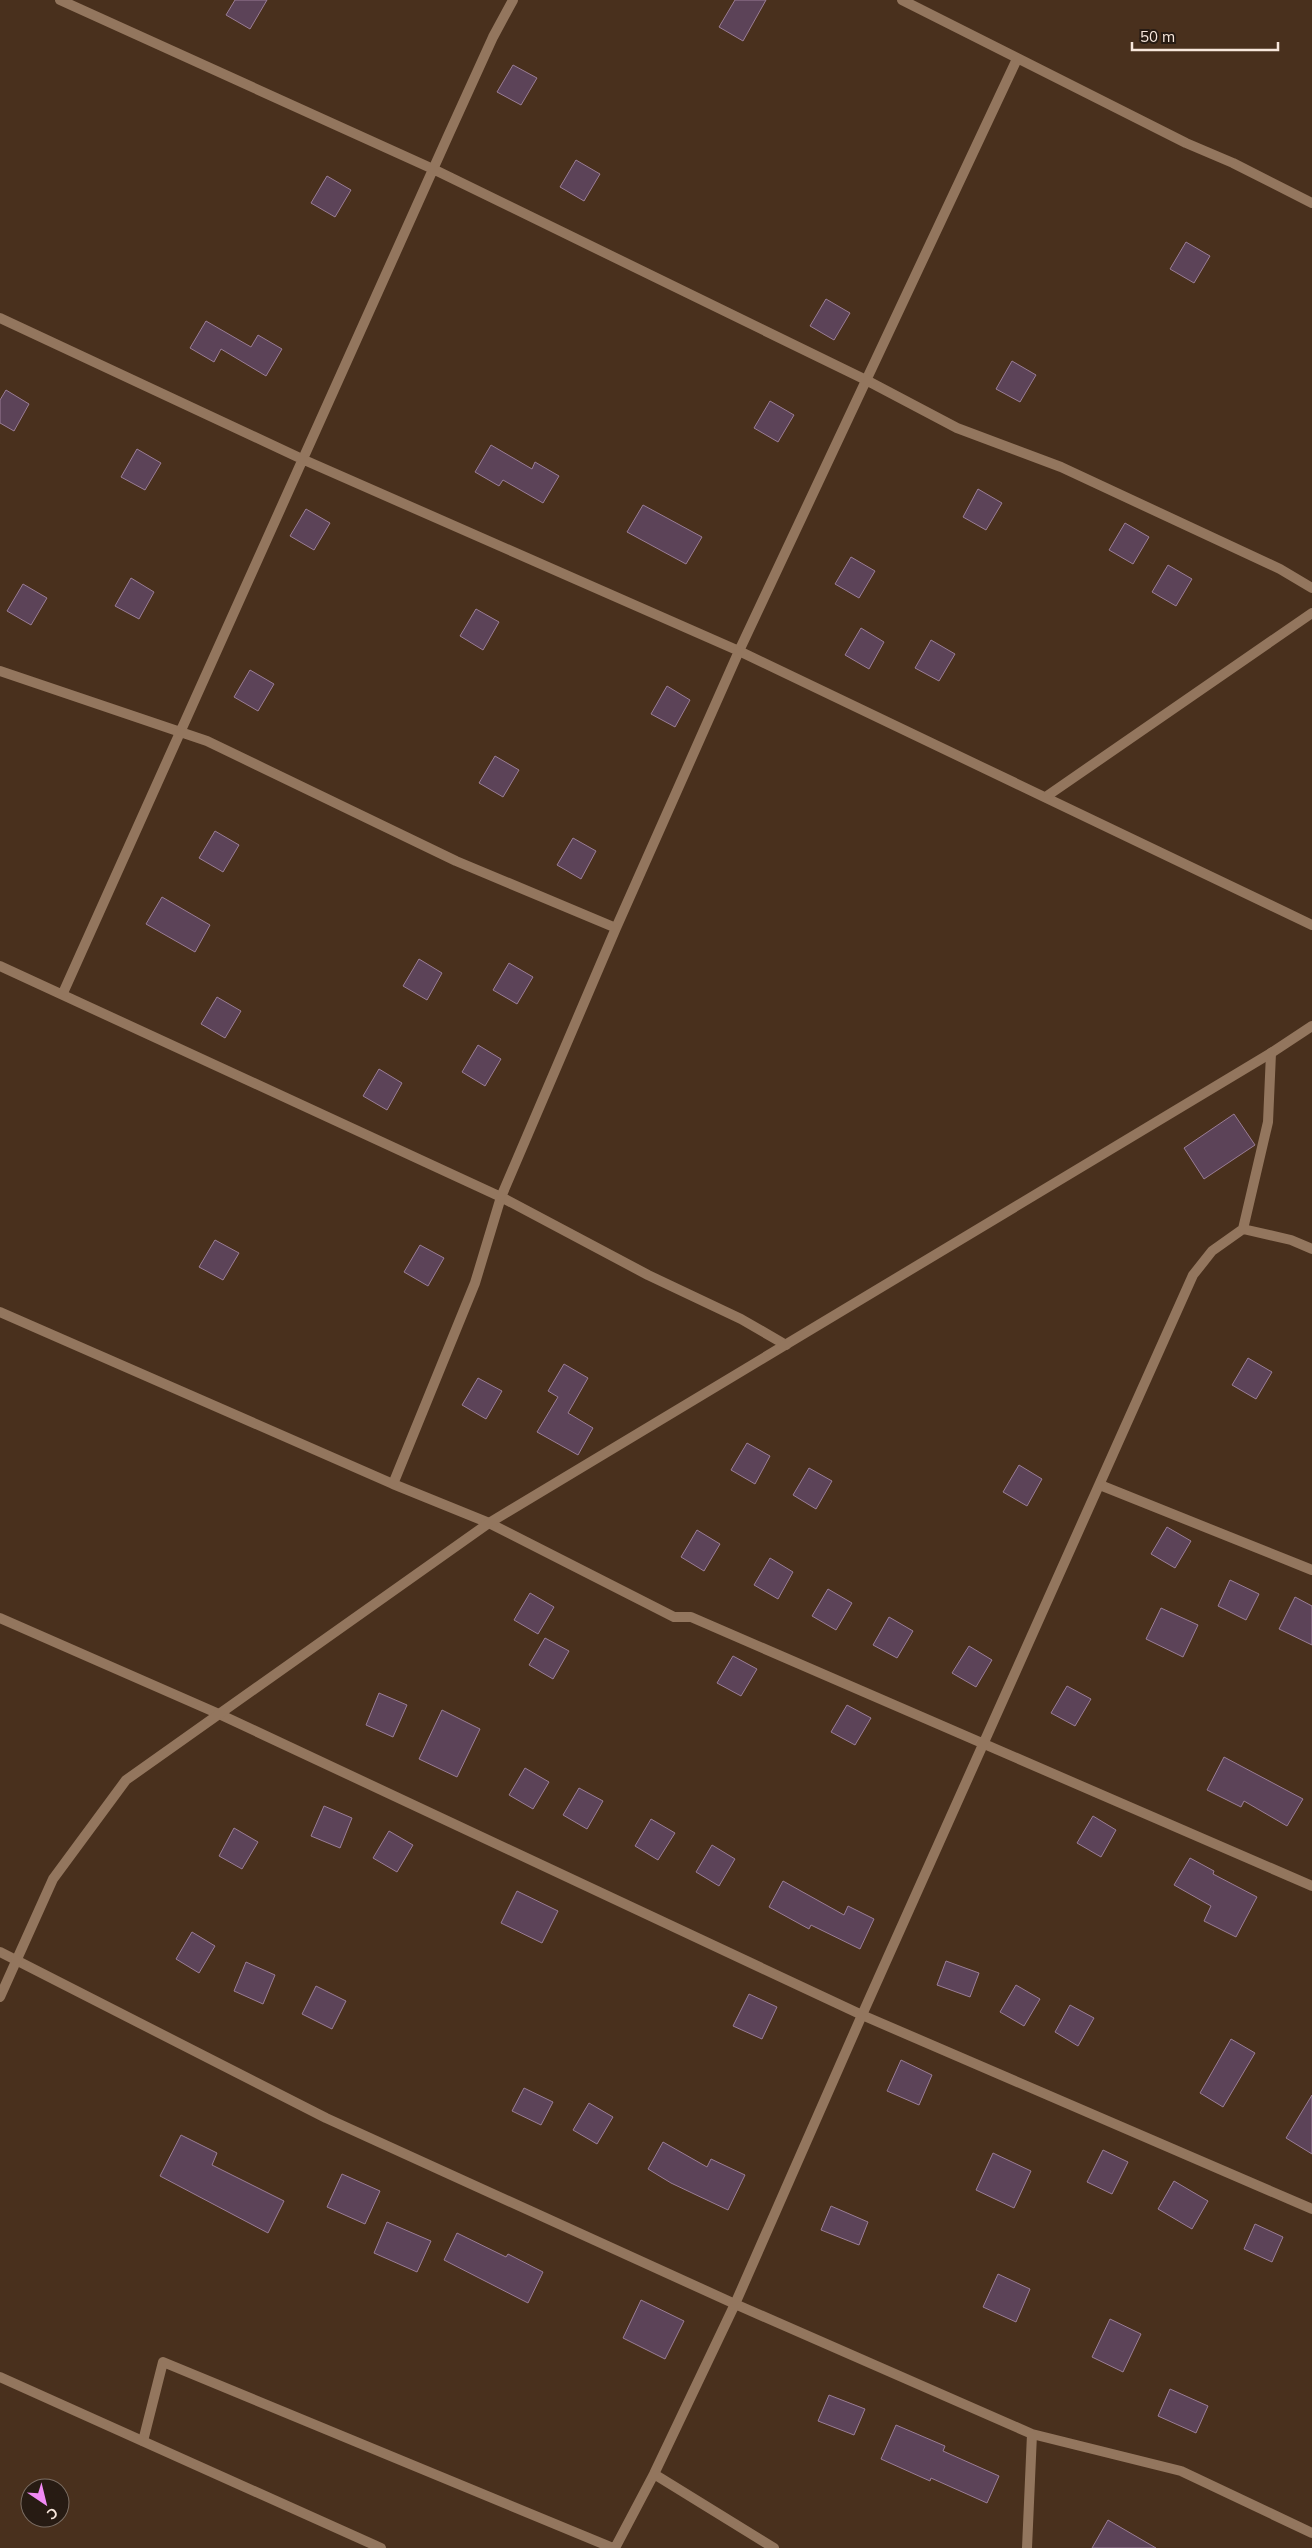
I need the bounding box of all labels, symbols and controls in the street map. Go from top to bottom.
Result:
scale bar [1132,20,1278,52]
text: 50 m [1140,27,1175,46]
north arrow [20,2478,70,2528]
text: С [43,2504,62,2524]

